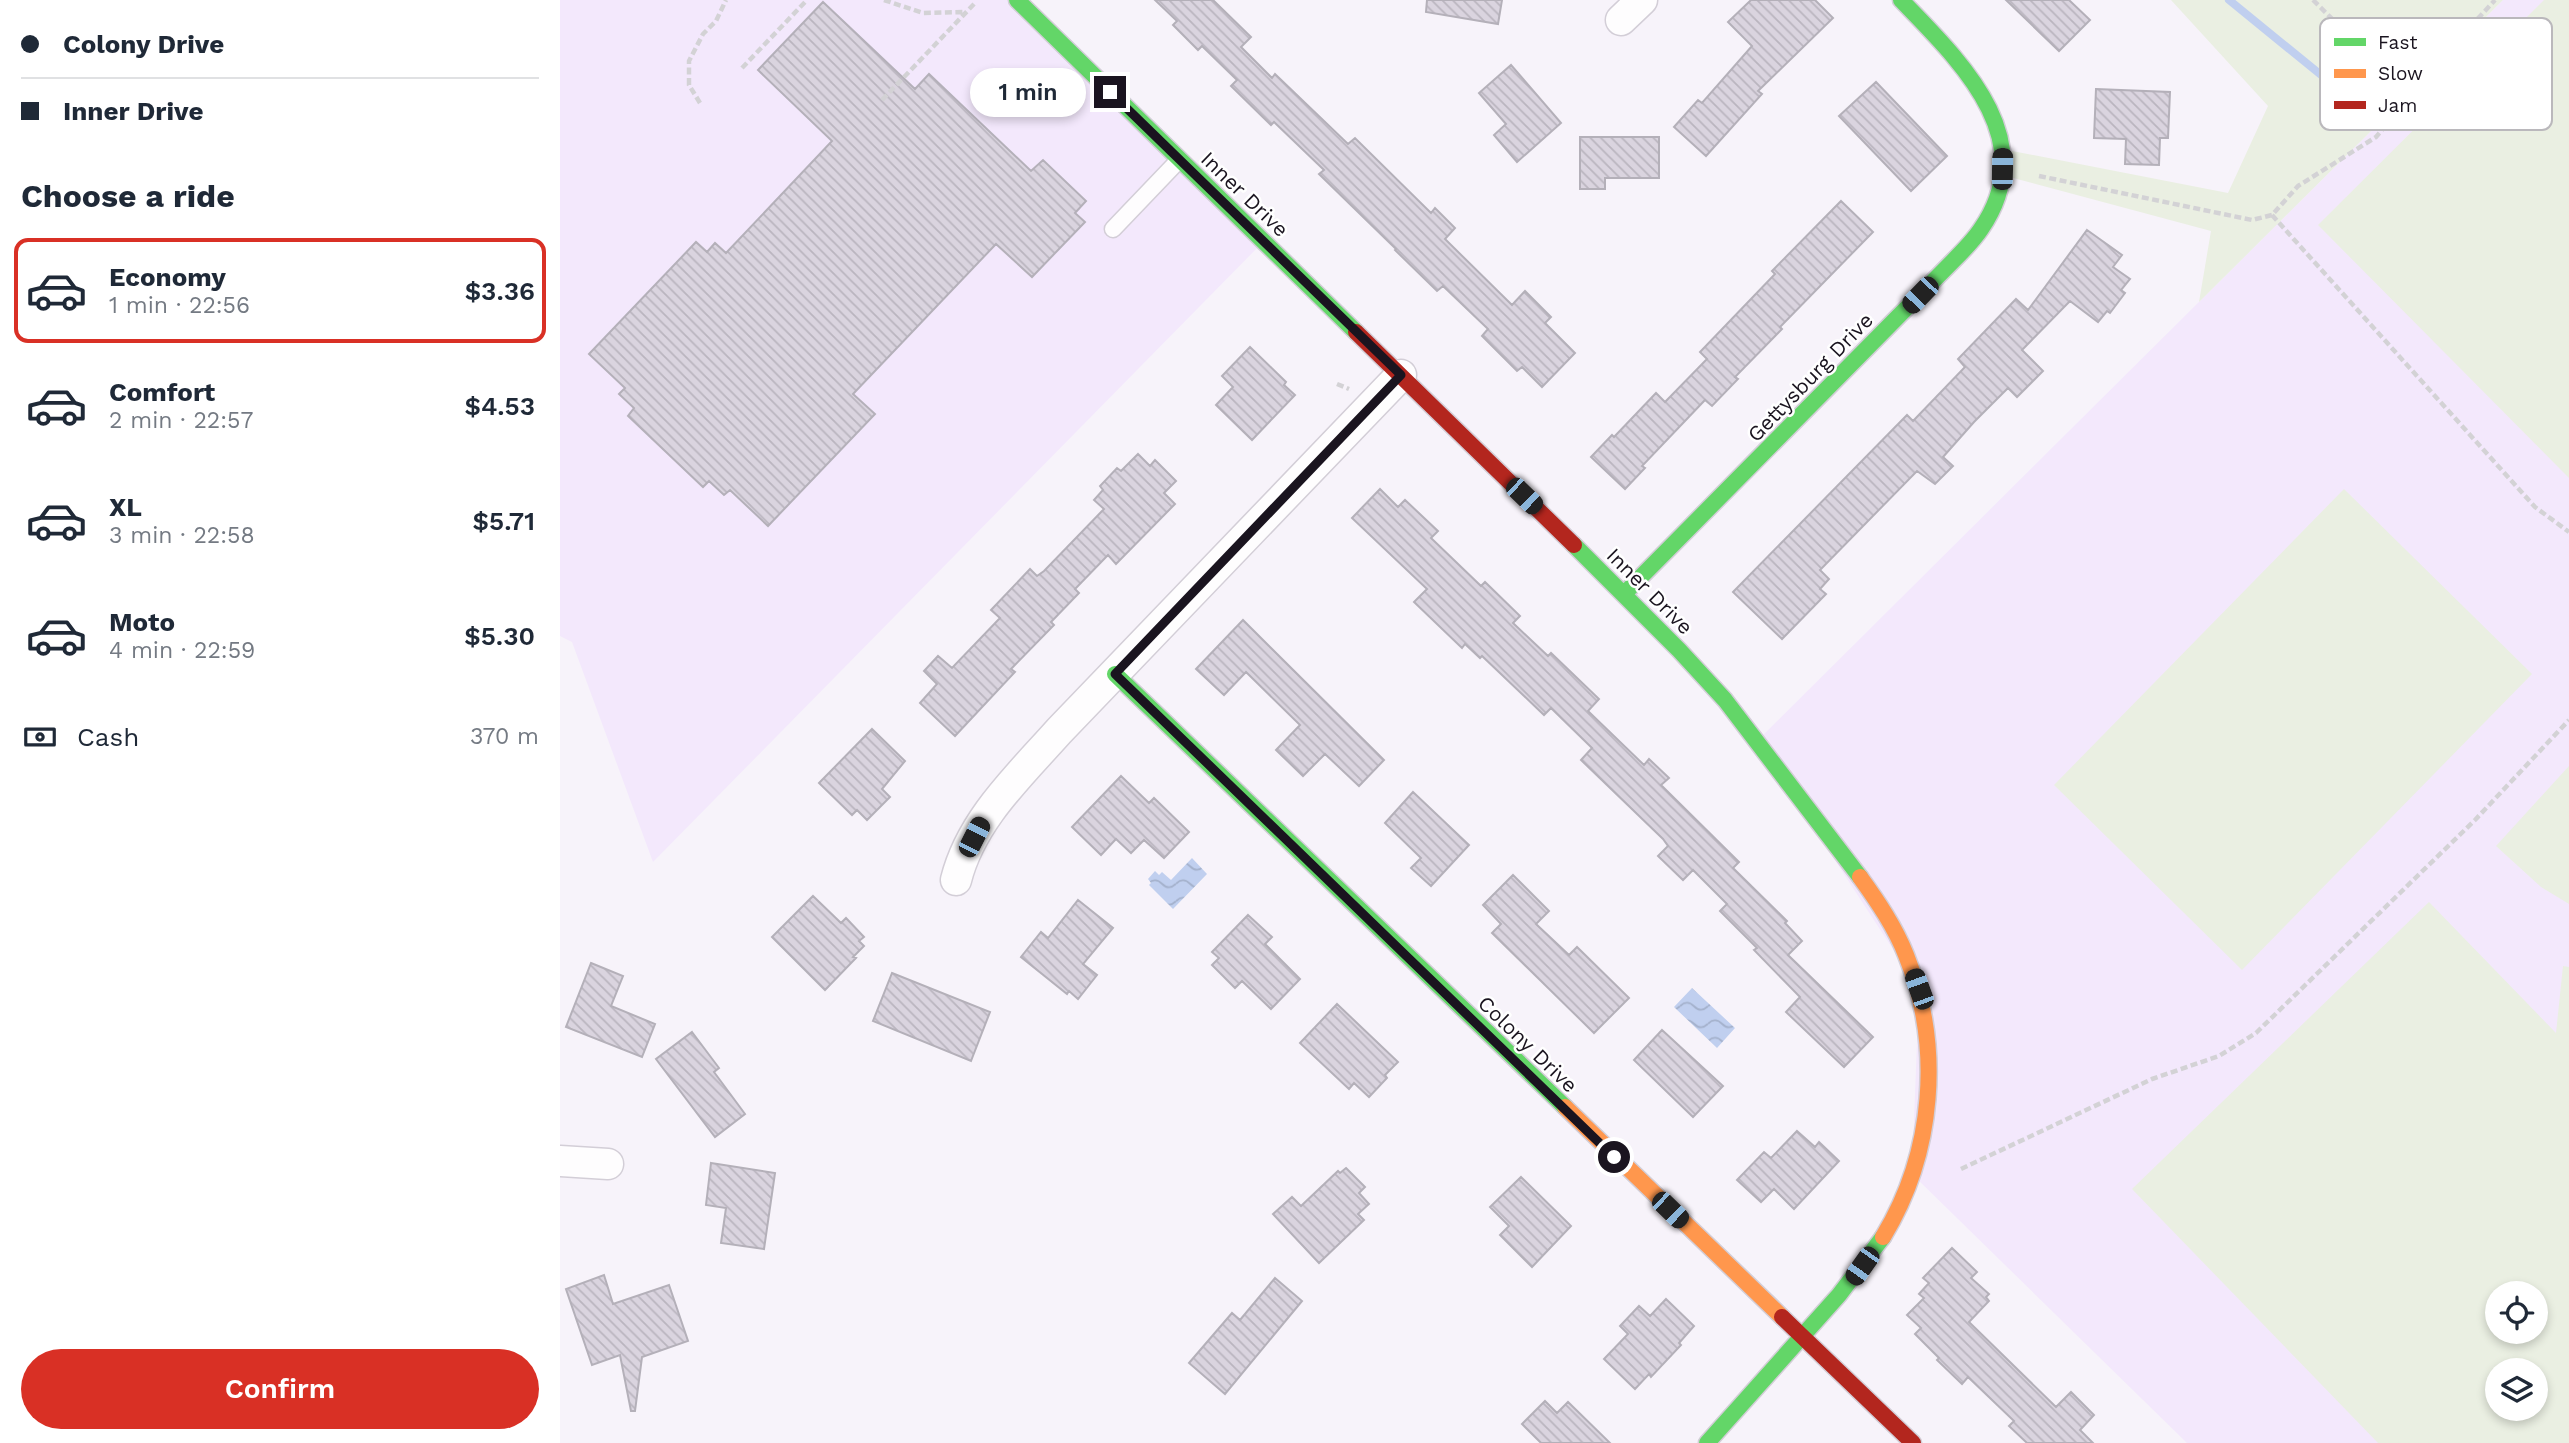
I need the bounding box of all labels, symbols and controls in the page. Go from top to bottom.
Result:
legend [2320,18,2552,130]
text: Colony Drive [63,29,224,59]
text: Fast [2378,31,2417,54]
text: Slow [2378,62,2423,85]
callout: 1 min [970,68,1086,116]
route end [1094,76,1126,108]
text: 1 min [998,79,1058,106]
text: Jam [2378,94,2417,117]
text: Inner Drive [63,96,204,126]
street label: Inner Drive [1196,146,1294,242]
car [1992,148,2013,190]
text: Choose a ride [21,177,235,215]
icon: car [25,259,88,322]
text: Economy [109,262,226,292]
car [1898,273,1943,317]
text: $3.36 [465,276,535,306]
text: 1 min · 22:56 [109,292,250,319]
street label: Gettysburg Drive [1742,307,1878,447]
icon: car [25,374,88,437]
text: Comfort [109,377,215,407]
text: $4.53 [464,391,535,421]
text: 2 min · 22:57 [109,407,253,434]
car [1502,474,1547,518]
icon: car [25,489,88,552]
text: XL [109,492,142,522]
text: $5.71 [473,506,535,536]
text: 3 min · 22:58 [109,522,255,549]
street label: Inner Drive [1602,543,1698,639]
icon: car [25,604,88,667]
text: Moto [109,607,175,637]
text: $5.30 [464,621,535,651]
text: 4 min · 22:59 [109,637,255,664]
icon: cash [21,718,59,756]
text: Cash [77,722,139,752]
text: 370 m [470,723,539,750]
car [956,814,993,860]
car [1902,966,1937,1012]
street label: Colony Drive [1473,990,1583,1098]
route start [1598,1141,1630,1173]
car [1648,1188,1693,1232]
car [1842,1243,1883,1289]
map controls [2485,1281,2548,1421]
button: locate [2485,1281,2548,1344]
button: Confirm [21,1349,539,1429]
button: layers [2485,1358,2548,1421]

